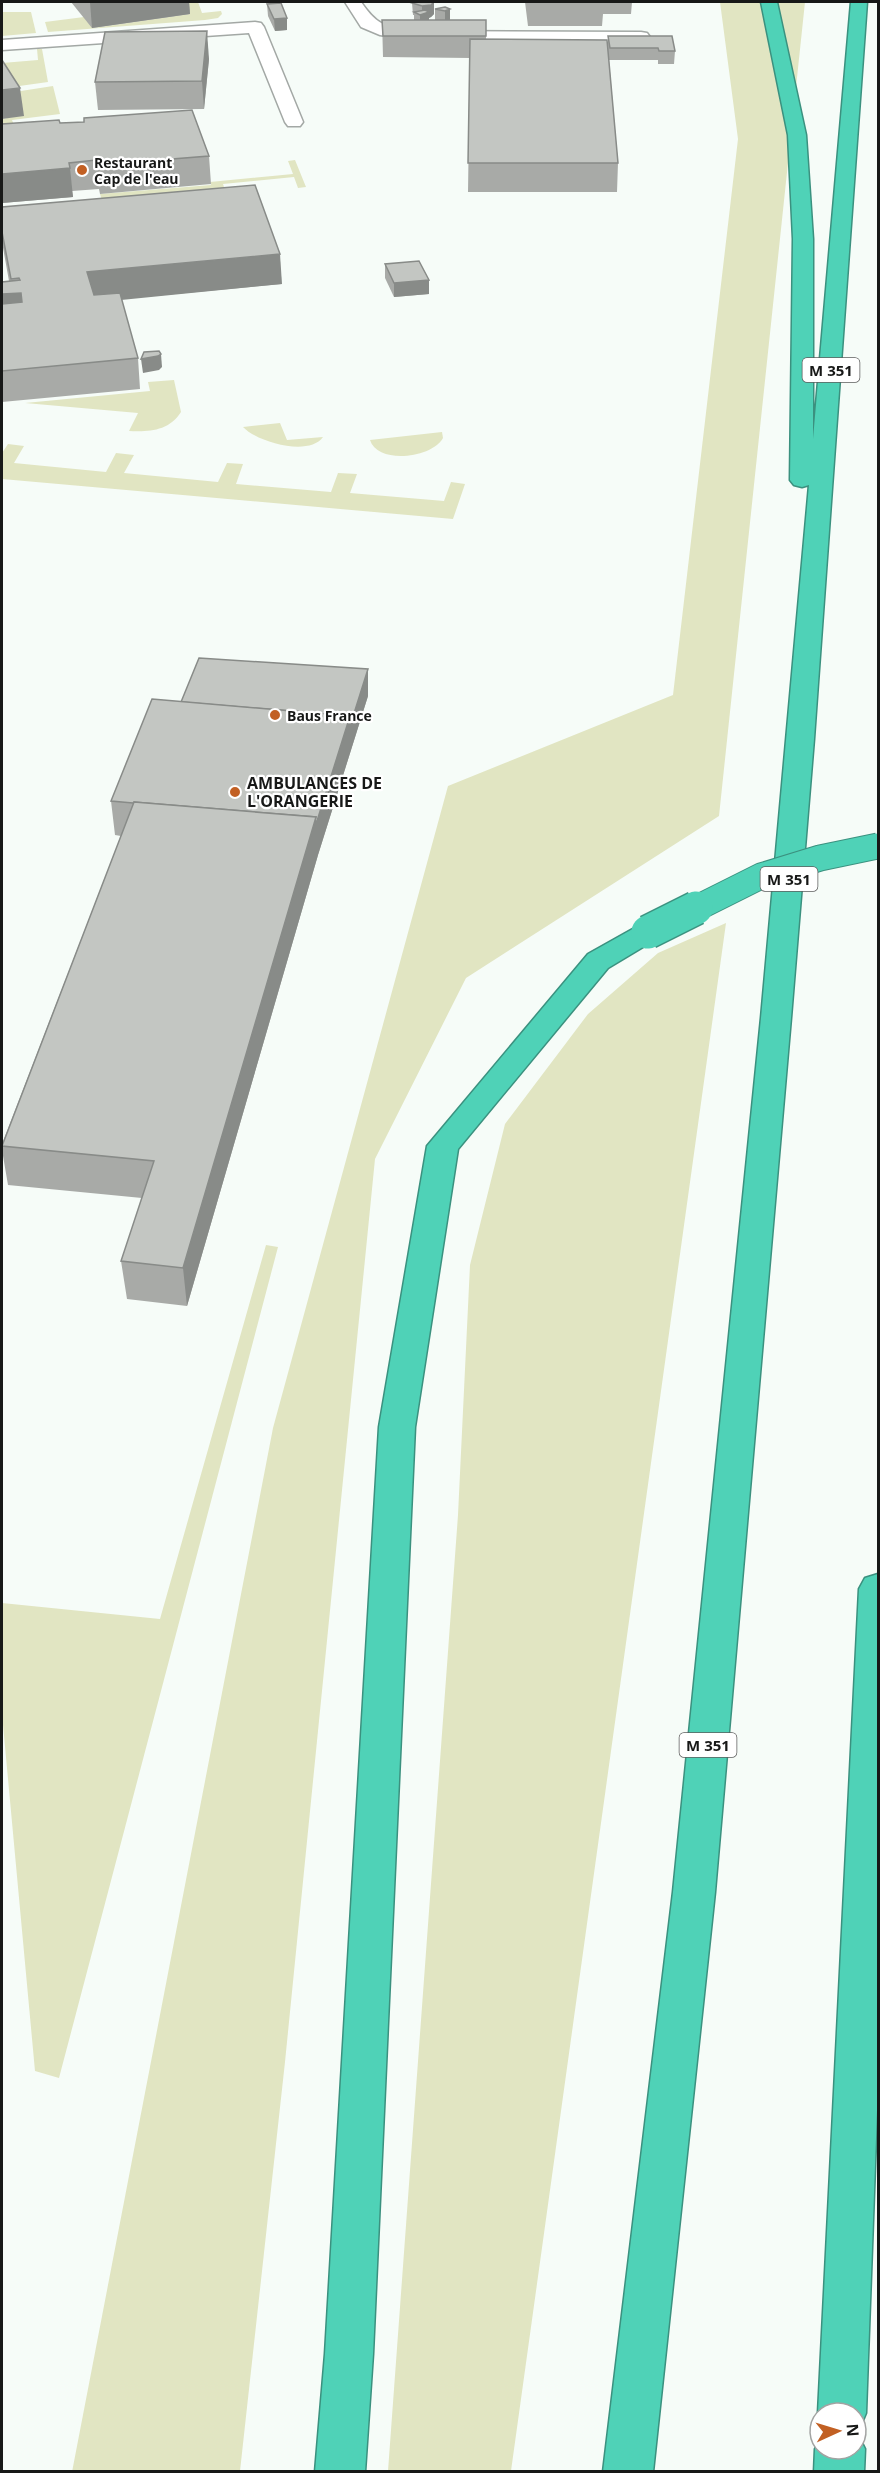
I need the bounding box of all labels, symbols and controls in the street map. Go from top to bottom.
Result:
place label: Restaurant Cap de l'eau [94,153,179,188]
marker: Restaurant Cap de l'eau [75,163,89,177]
road number: M 351 [802,358,860,382]
place label: Baus France [287,706,372,725]
marker: Baus France [268,708,282,722]
place label: AMBULANCES DE L'ORANGERIE [247,772,382,812]
marker: AMBULANCES DE L'ORANGERIE [228,785,242,799]
road number: M 351 [760,867,818,891]
road number: M 351 [680,1733,736,1757]
north arrow [808,2401,868,2461]
text: N [842,2423,864,2437]

